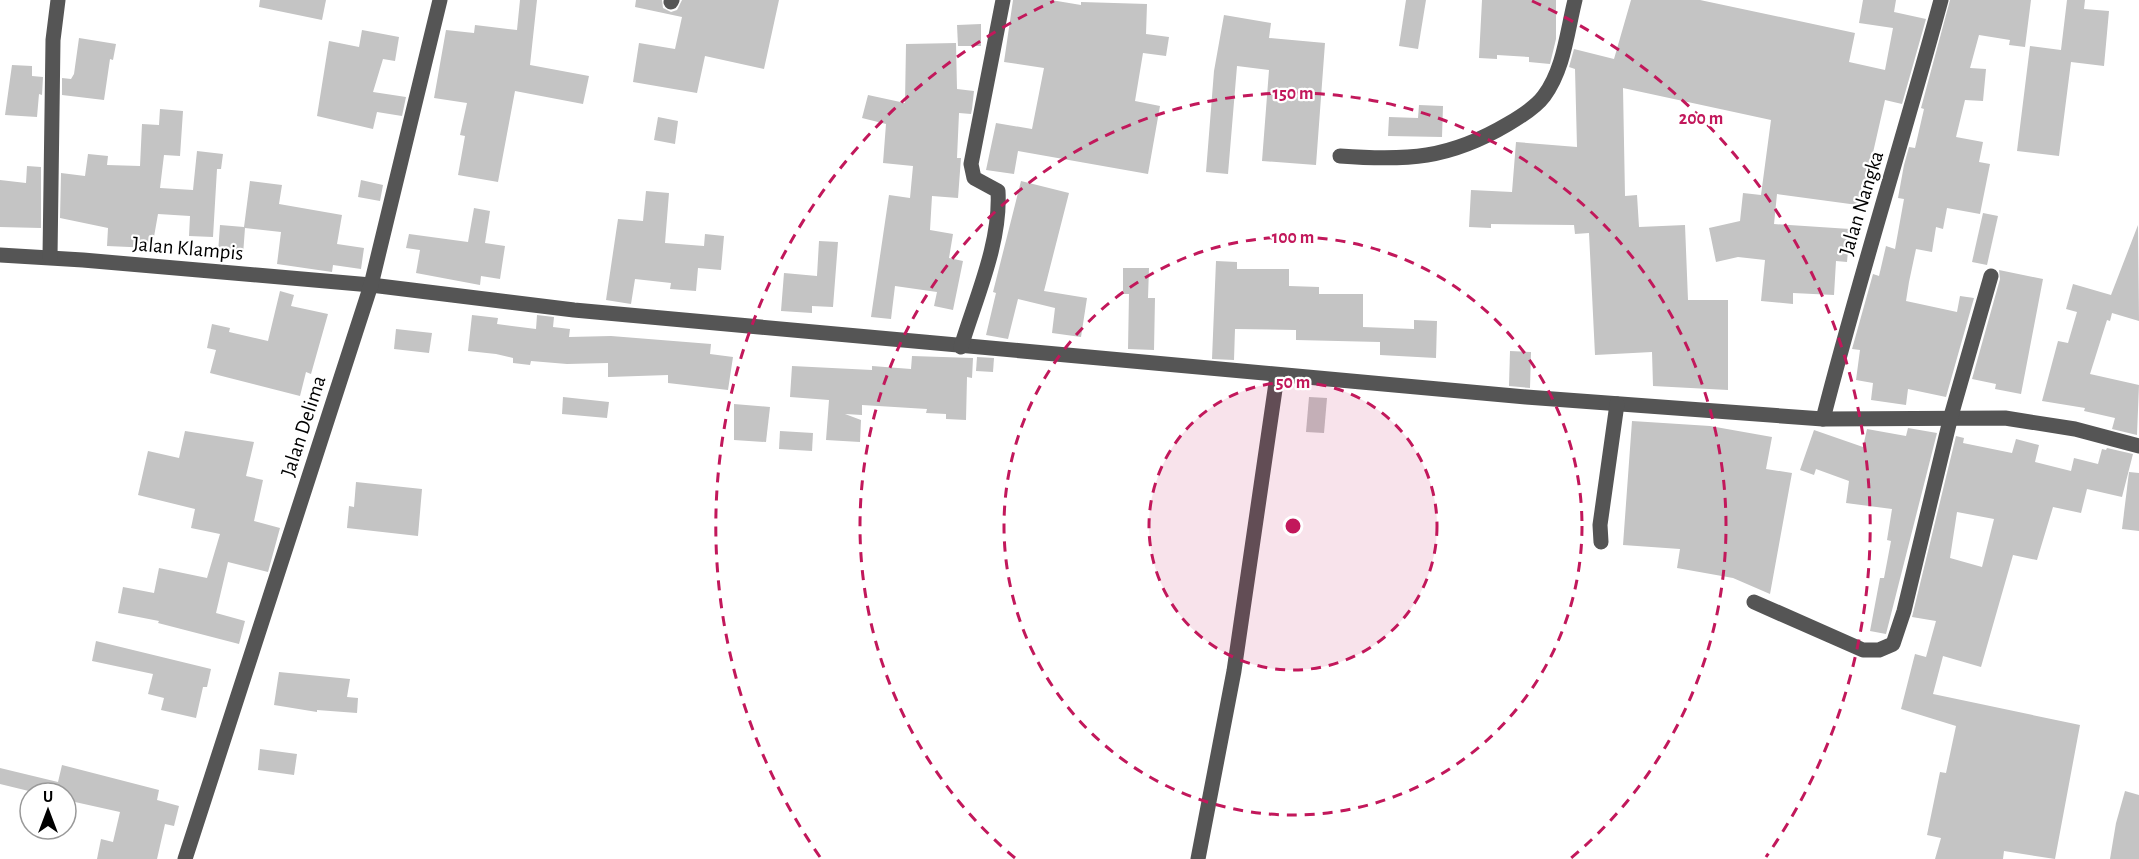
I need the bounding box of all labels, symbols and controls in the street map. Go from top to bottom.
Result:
text: 150 m [1273,85,1313,103]
text: 200 m [1679,110,1723,128]
street label: Jalan Nangka [1836,148,1887,258]
text: 100 m [1272,229,1314,247]
street label: Jalan Klampis [132,233,244,264]
street label: Jalan Delima [277,373,330,479]
text: 50 m [1276,374,1310,392]
centre of rings [1283,516,1303,536]
north arrow [18,781,78,841]
text: U [43,789,53,805]

